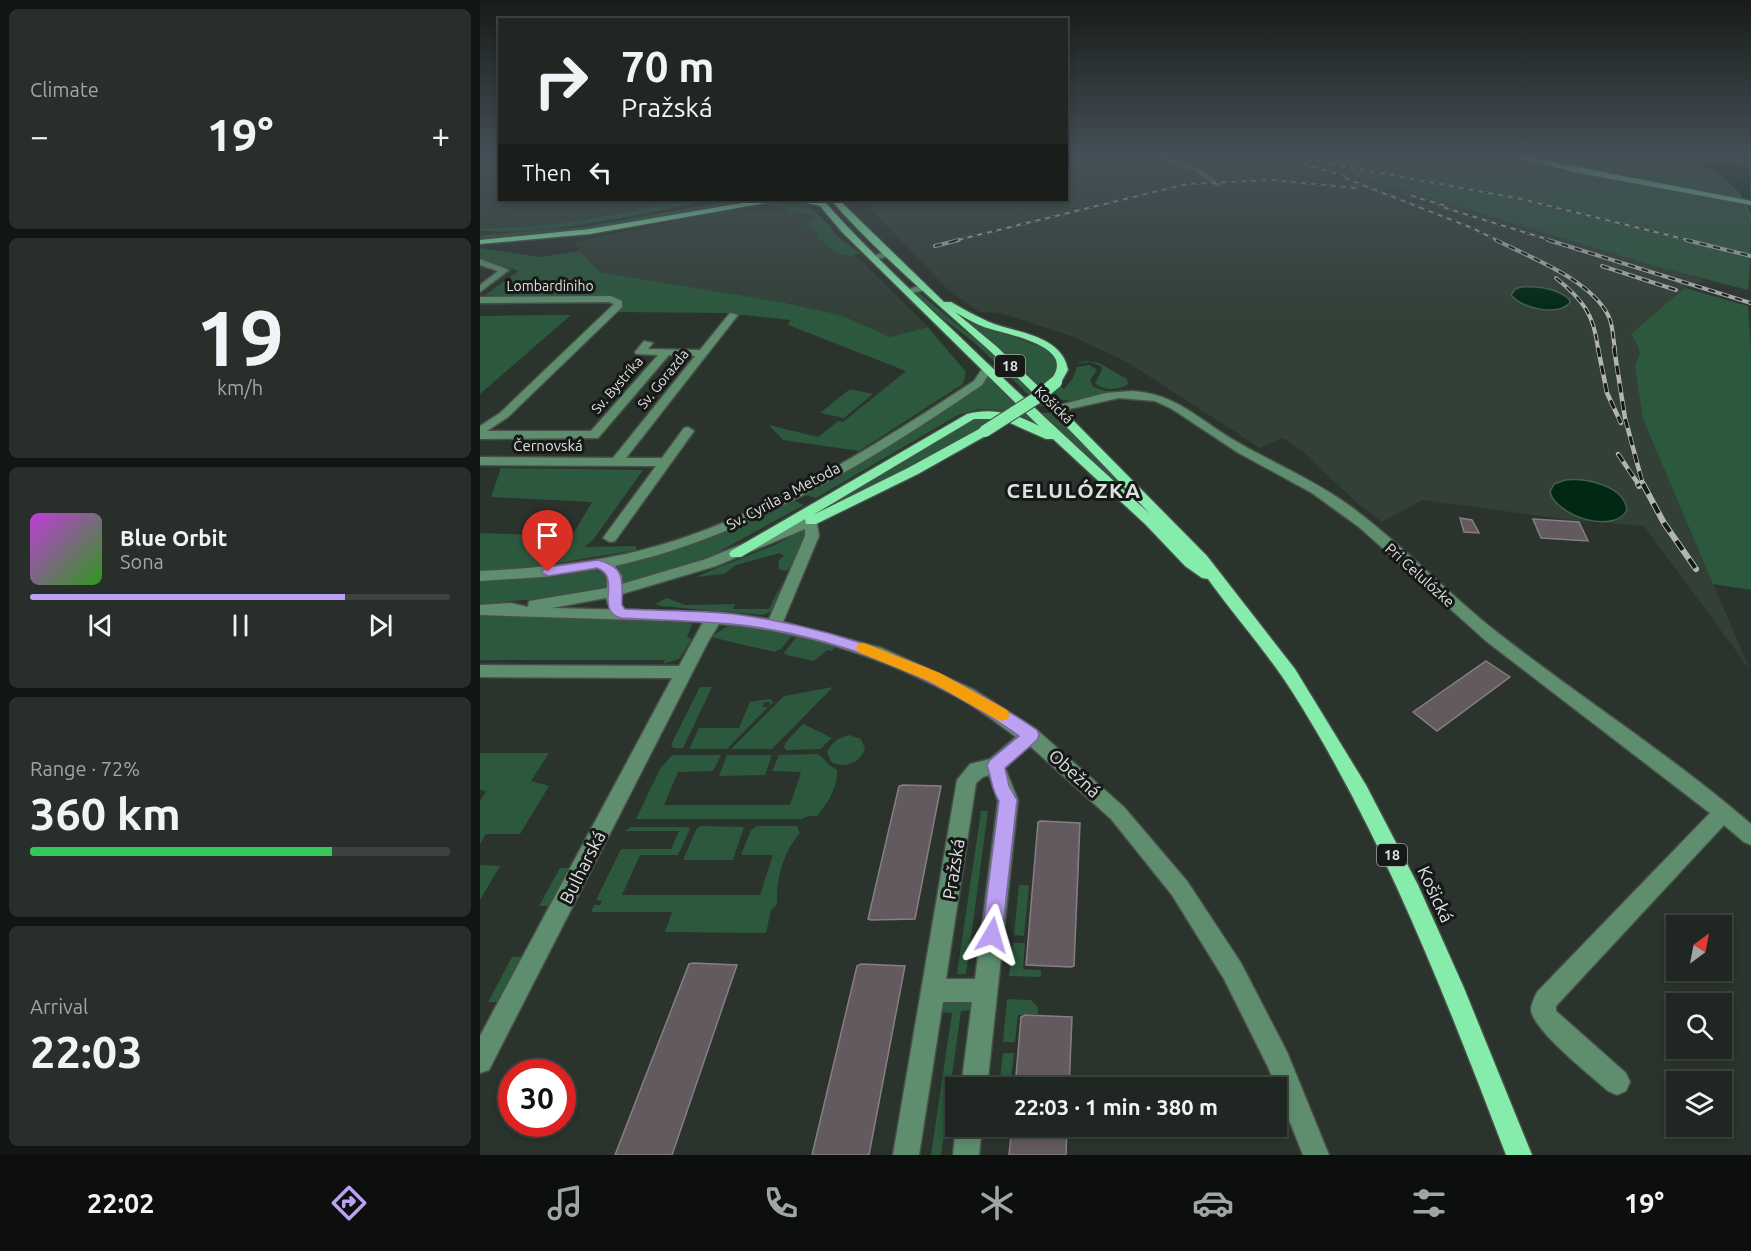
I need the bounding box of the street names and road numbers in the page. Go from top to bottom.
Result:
street label: Lombardiniho [506,278,594,294]
street label: Sv. Gorazda [634,346,692,412]
street label: Sv. Bystríka [588,353,646,417]
road number: 18 [995,355,1025,377]
street label: Košická [1032,383,1076,427]
street label: Černovská [513,437,583,454]
street label: Sv. Cyrila a Metoda [723,459,843,533]
street label: Pri Celulózke [1382,540,1458,610]
street label: Obežná [1045,745,1105,801]
street label: Bulharská [555,827,609,907]
street label: Pražská [938,837,968,901]
road number: 18 [1377,844,1407,866]
street label: Košická [1414,863,1458,925]

